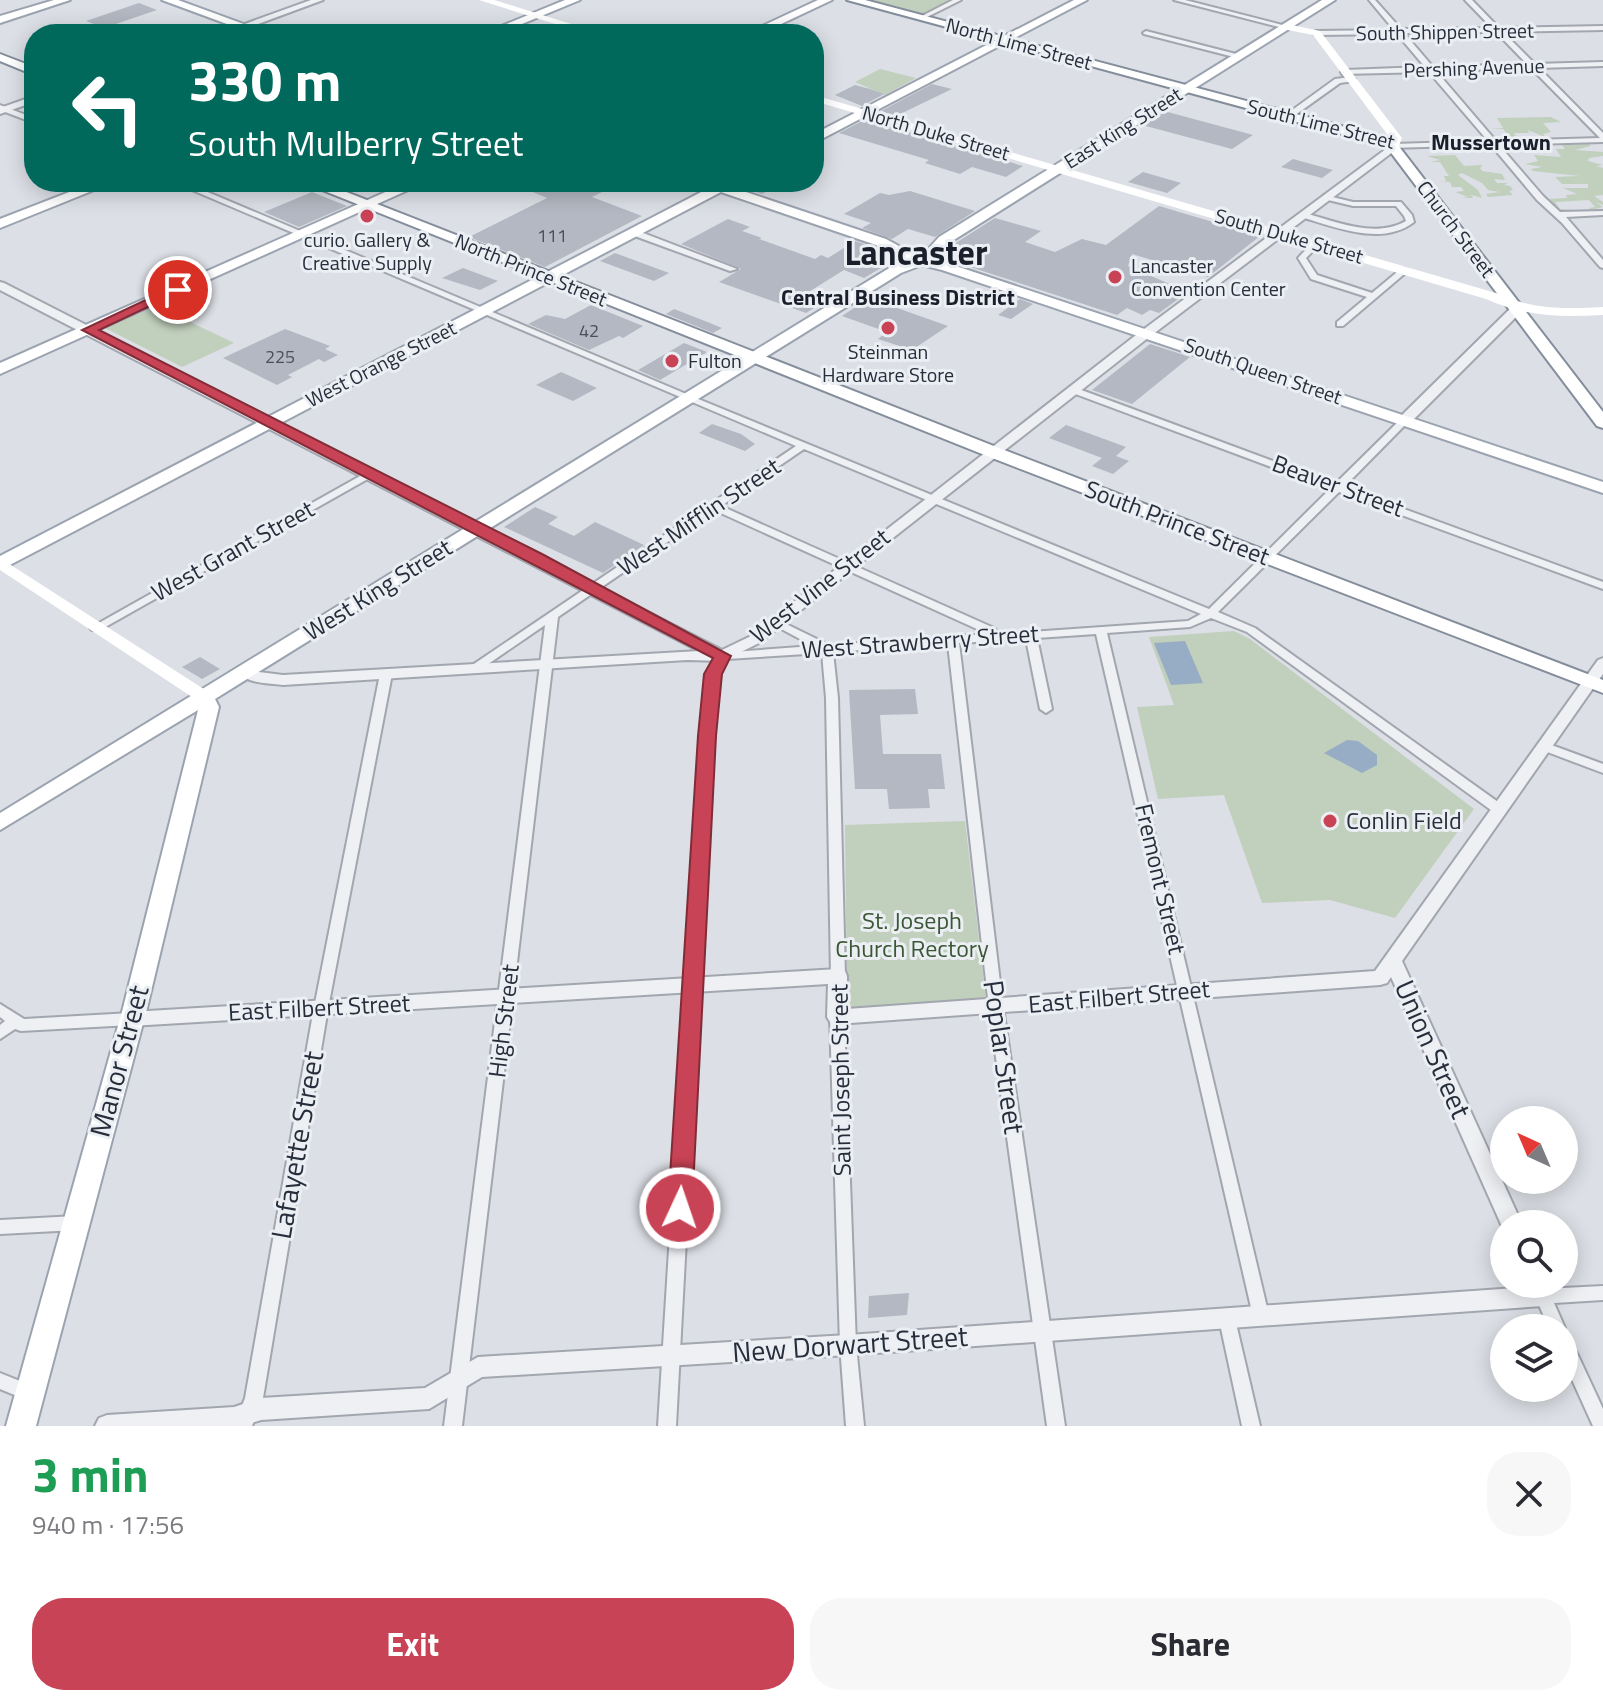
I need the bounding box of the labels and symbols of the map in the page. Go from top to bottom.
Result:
street label: North Lime Street [943,9,1095,78]
street label: South Shippen Street [1356,14,1534,49]
street label: Pershing Avenue [1403,50,1545,85]
street label: East King Street [1057,79,1188,176]
street label: South Lime Street [1244,90,1398,157]
street label: North Duke Street [859,97,1013,168]
district label: Mussertown [1431,125,1551,159]
street label: Church Street [1410,174,1503,284]
street label: South Duke Street [1211,200,1367,272]
marker: curio. Gallery & Creative Supply [358,207,376,225]
house number: 111 [537,222,567,249]
place label: curio. Gallery & Creative Supply [302,224,432,278]
street label: North Prince Street [450,225,612,314]
district label: Lancaster [844,226,988,278]
place label: Lancaster Convention Center [1131,250,1286,304]
pin [144,256,212,324]
marker: Lancaster Convention Center [1106,268,1124,286]
district label: Central Business District [781,280,1015,314]
street label: West Orange Street [300,312,461,415]
house number: 42 [579,317,599,344]
marker: Steinman Hardware Store [879,319,897,337]
street label: South Queen Street [1180,329,1346,412]
place label: Steinman Hardware Store [822,336,954,390]
house number: 225 [265,343,295,370]
place label: Fulton [688,345,742,376]
marker: Fulton [663,352,681,370]
street label: Beaver Street [1267,445,1410,526]
street label: West Mifflin Street [610,448,788,584]
street label: South Prince Street [1080,470,1276,574]
street label: West Grant Street [145,490,321,610]
street label: West Vine Street [742,519,898,651]
street label: West King Street [296,529,459,649]
street label: West Strawberry Street [800,615,1040,667]
street label: Fremont Street [1126,800,1196,958]
place label: Conlin Field [1346,802,1462,838]
marker: Conlin Field [1321,812,1339,830]
park label: St. Joseph Church Rectory [835,902,989,966]
street label: High Street [478,962,528,1080]
street label: East Filbert Street [1027,970,1212,1022]
street label: Union Street [1384,973,1483,1125]
street label: Poplar Street [972,977,1037,1137]
street label: Manor Street [78,980,159,1141]
street label: Saint Joseph Street [820,983,860,1176]
street label: East Filbert Street [227,984,411,1030]
street label: Lafayette Street [259,1047,334,1242]
north arrow [1490,1106,1578,1194]
position arrow [638,1166,722,1250]
street label: New Dorwart Street [731,1314,969,1373]

